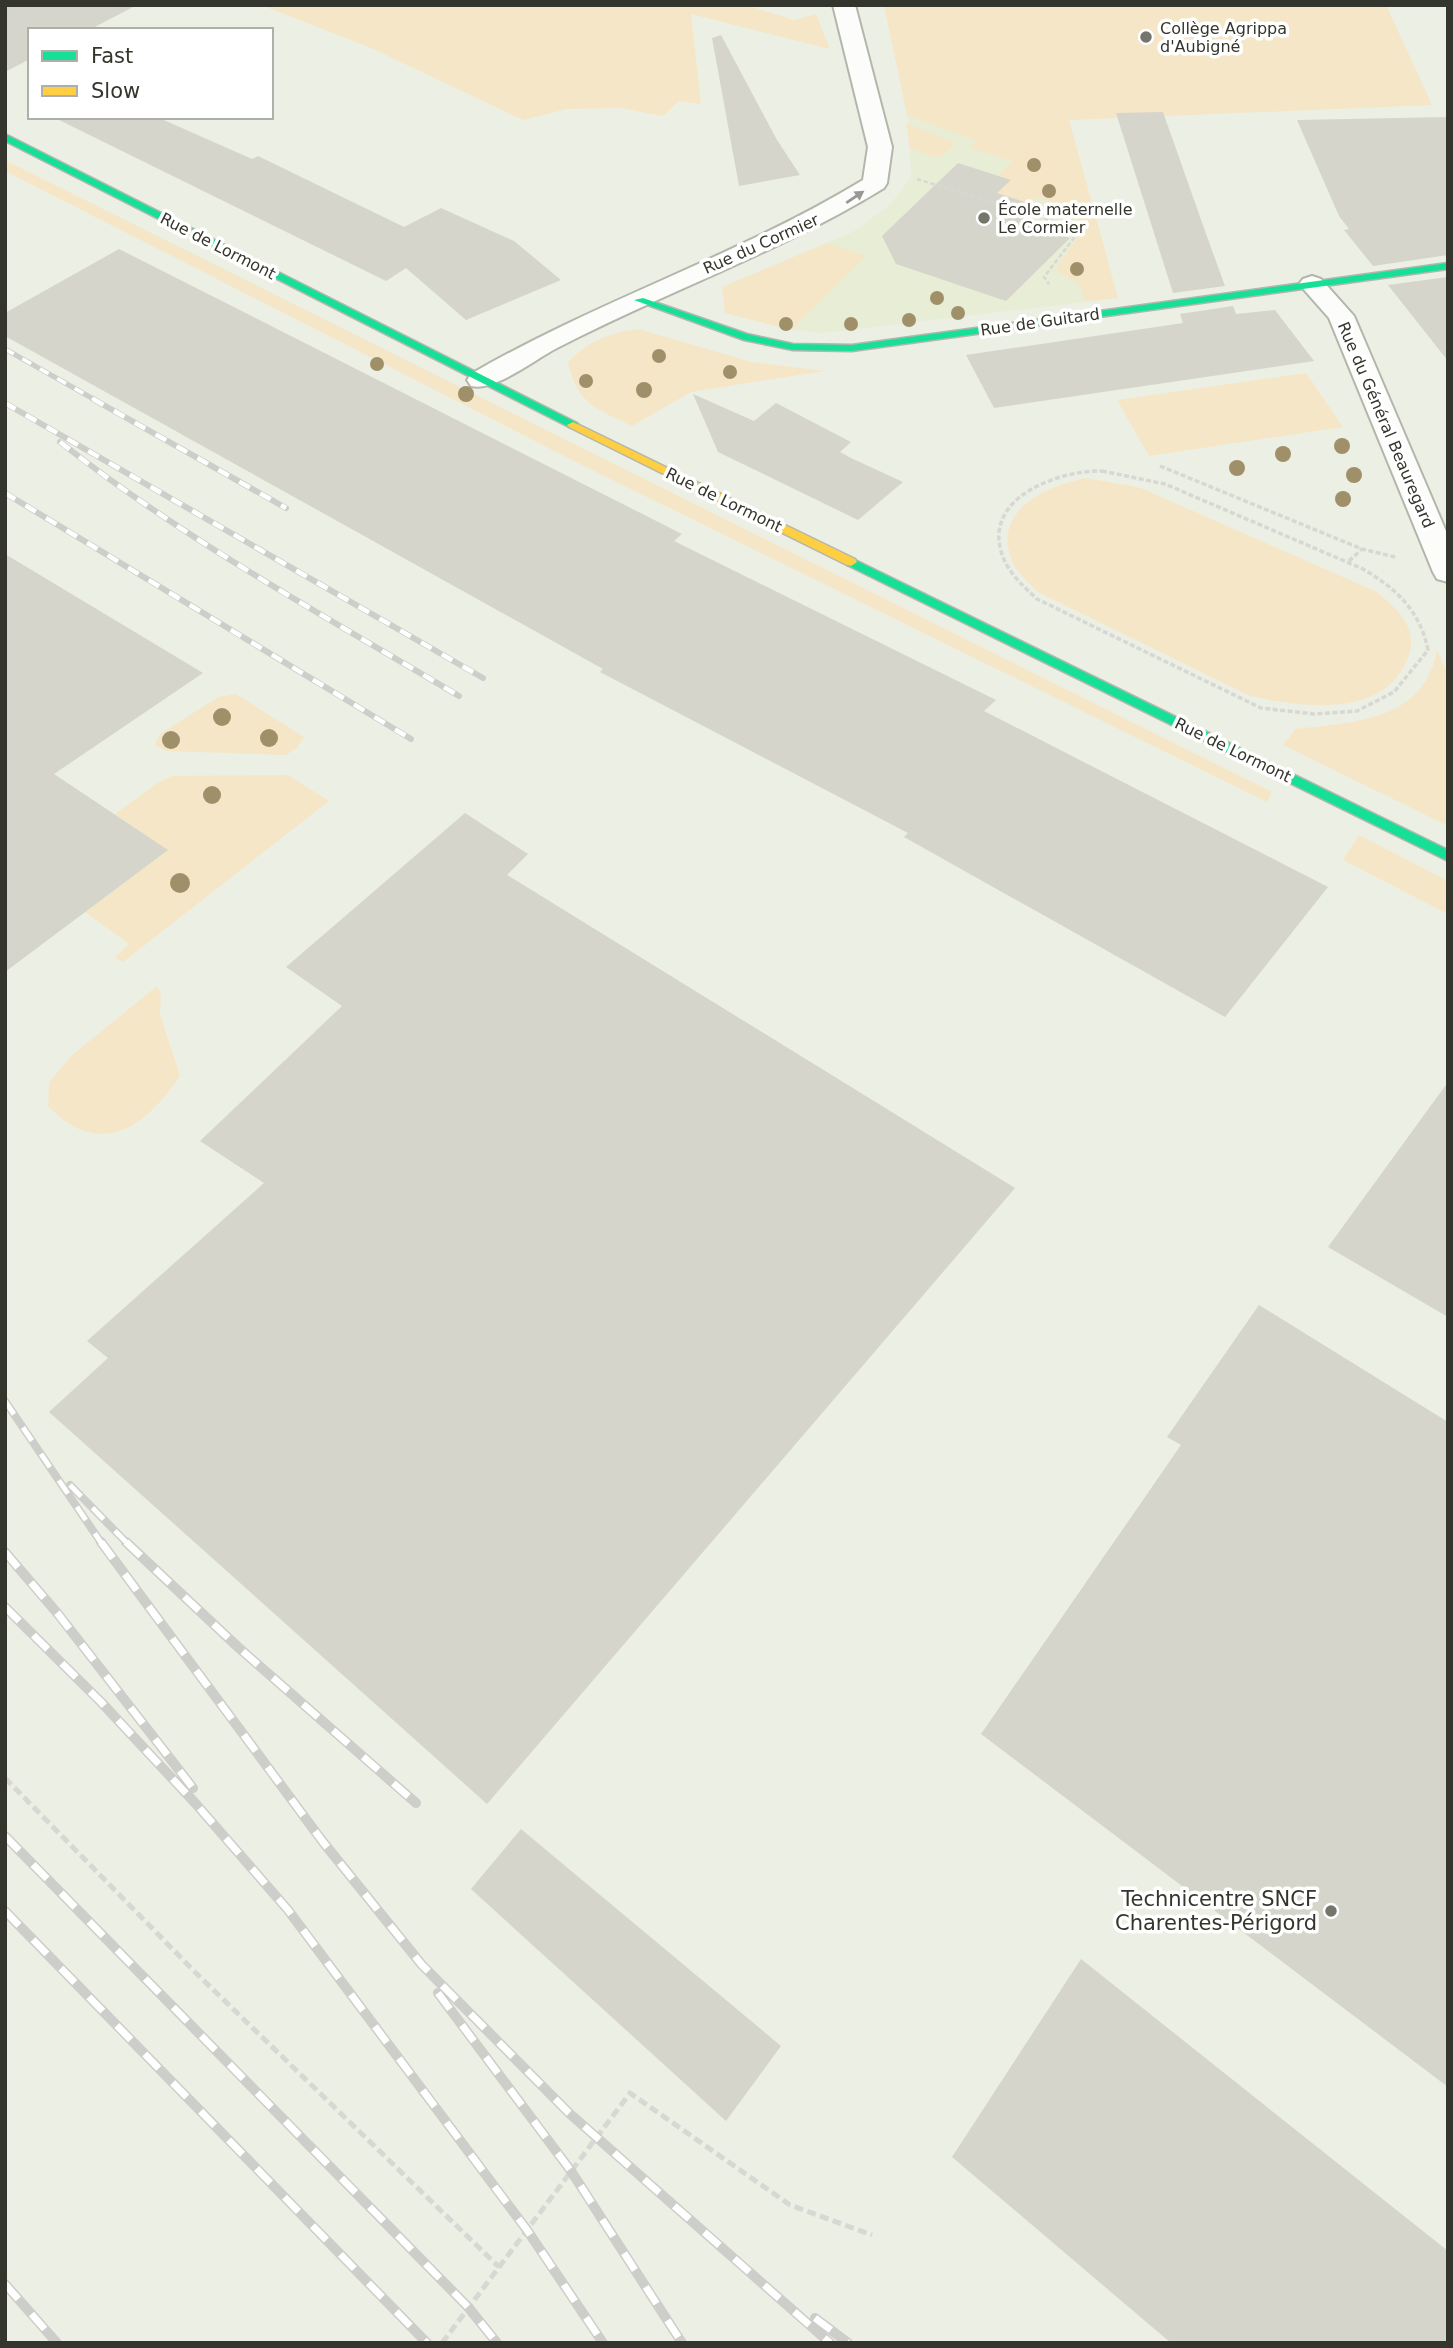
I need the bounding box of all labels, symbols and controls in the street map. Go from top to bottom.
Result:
place label: Collège Agrippa d'Aubigné [1160,19,1287,56]
legend [28,28,273,119]
marker: Collège Agrippa d'Aubigné [1138,29,1154,45]
text: Fast [91,44,133,68]
text: Slow [91,79,140,103]
one-way arrow [845,190,865,203]
place label: École maternelle Le Cormier [998,200,1133,237]
street label: Rue de Lormont [157,209,279,283]
street label: Rue du Cormier [700,210,822,278]
marker: École maternelle Le Cormier [976,210,992,226]
street label: Rue de Guitard [979,304,1101,340]
street label: Rue du Général Beauregard [1334,319,1438,531]
street label: Rue de Lormont [663,464,785,536]
street label: Rue de Lormont [1172,714,1294,786]
place label: Technicentre SNCF Charentes-Périgord [1115,1887,1317,1935]
marker: Technicentre SNCF Charentes-Périgord [1323,1903,1339,1919]

